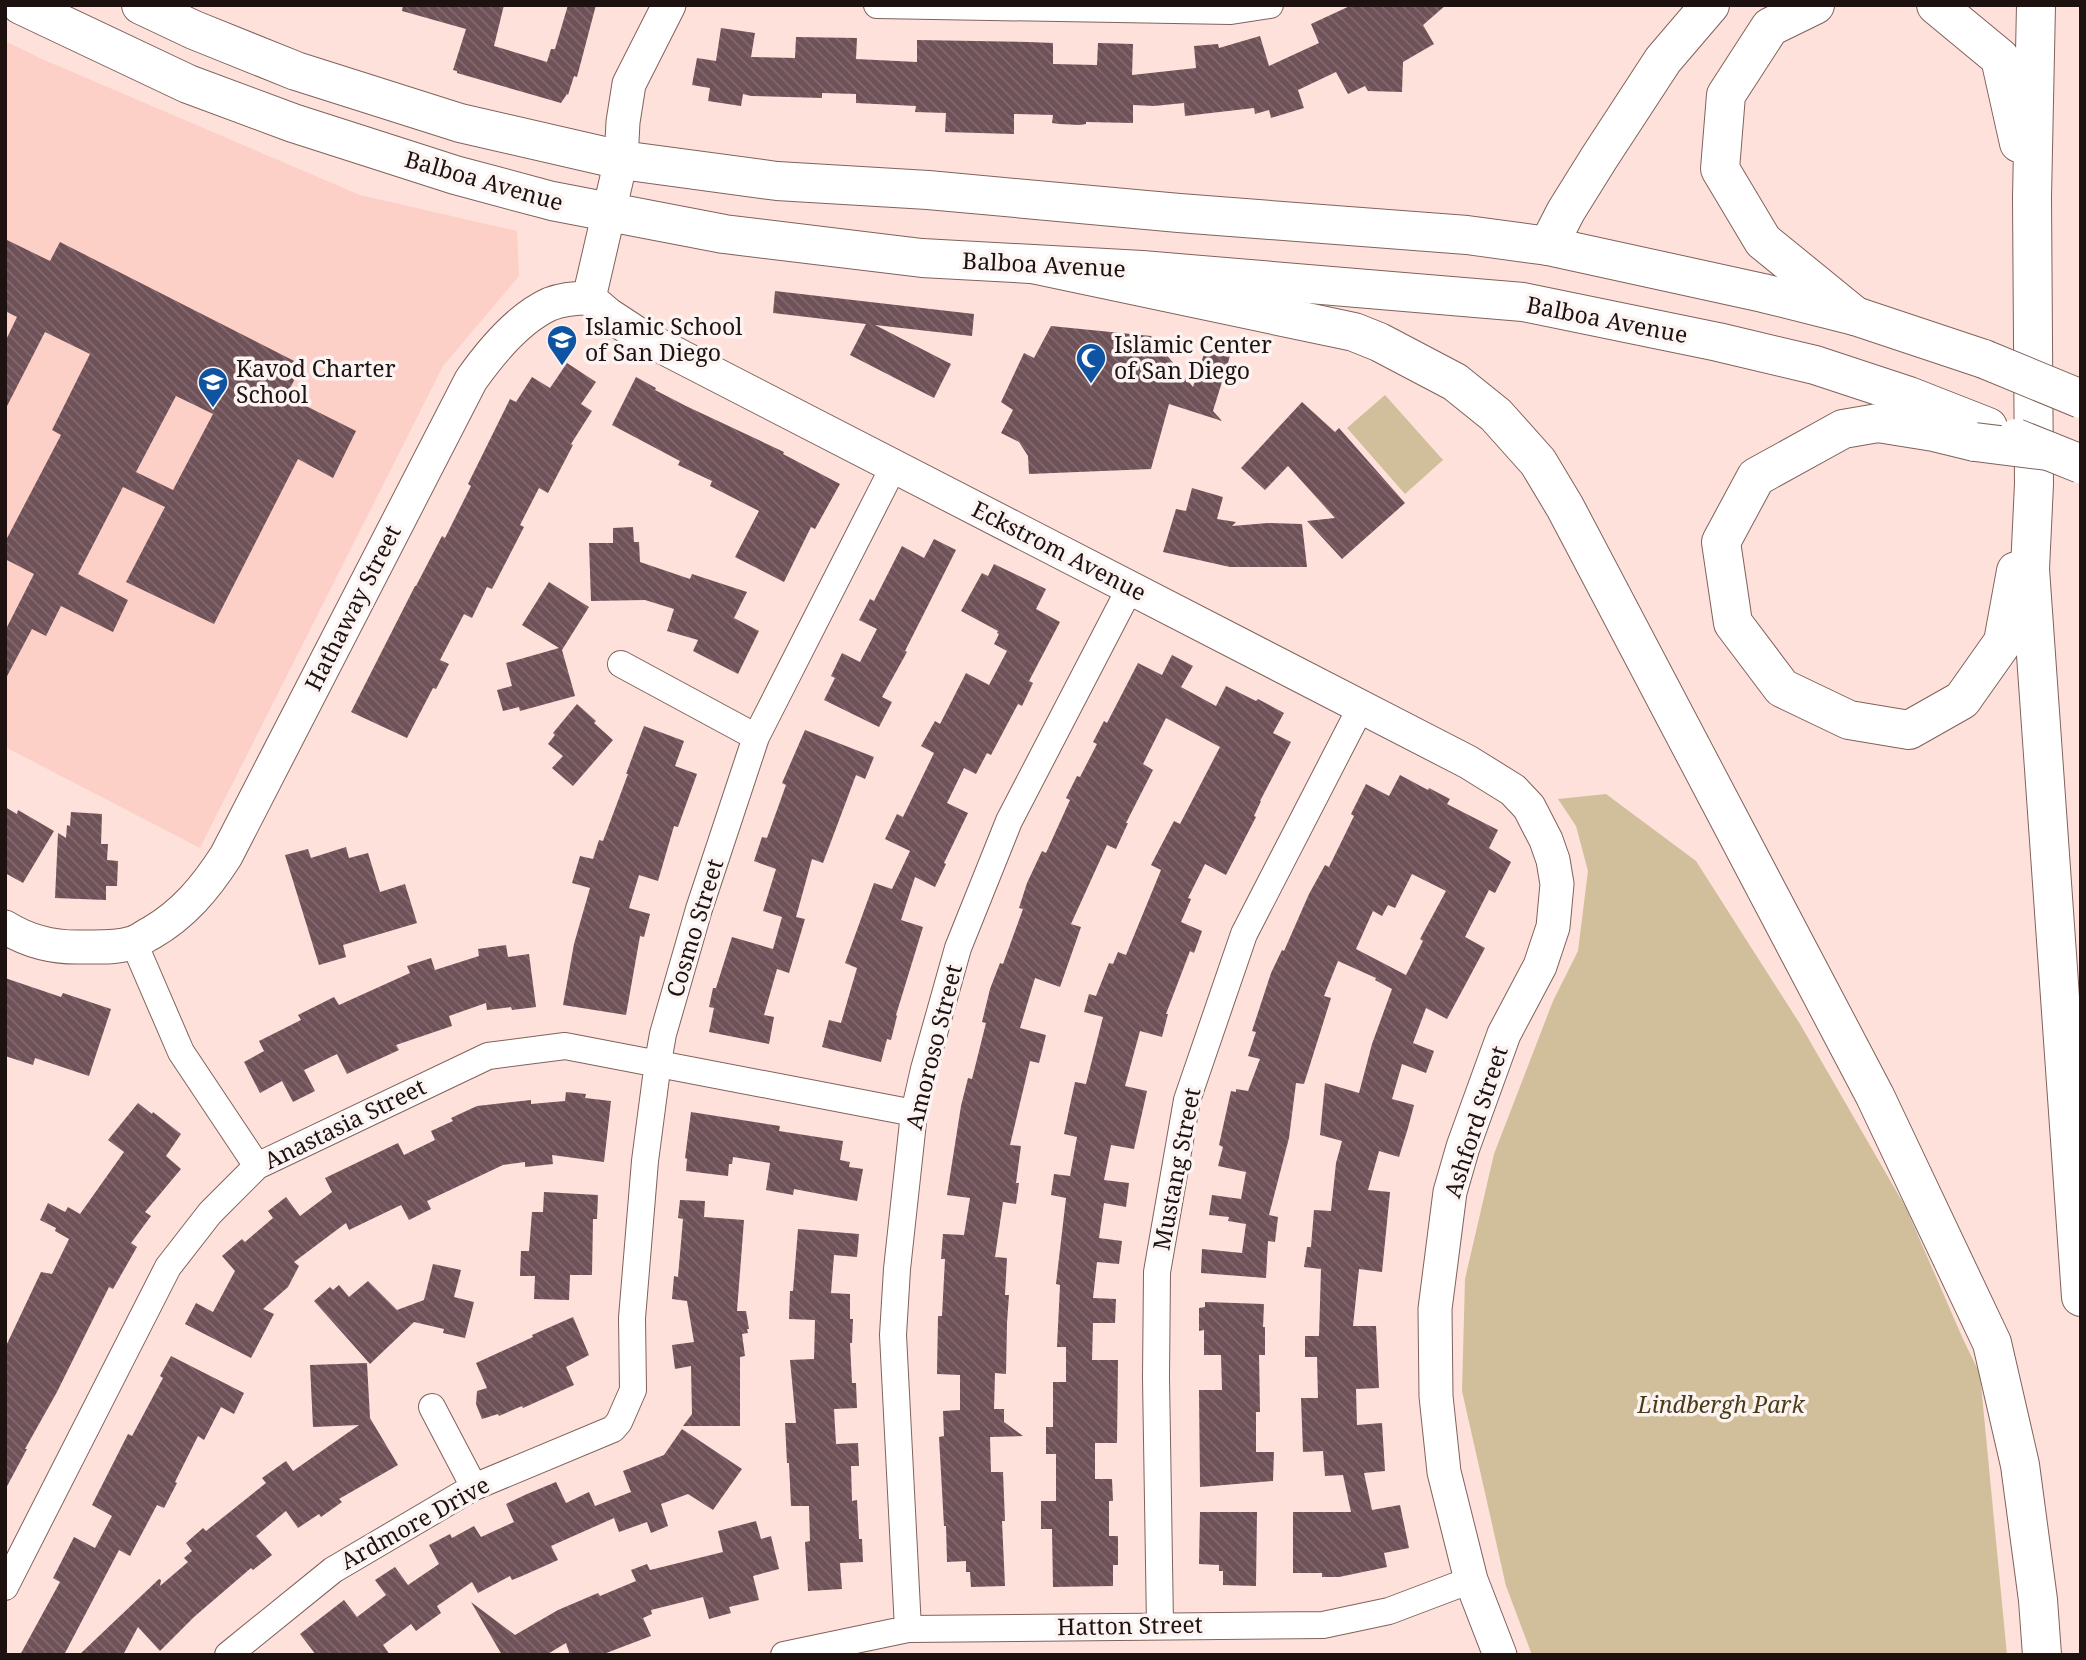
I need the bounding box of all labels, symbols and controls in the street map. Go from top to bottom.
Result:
street label: Balboa Avenue [401,142,567,218]
street label: Balboa Avenue [961,244,1127,284]
street label: Balboa Avenue [1524,288,1691,350]
place label: Islamic School of San Diego [585,310,742,368]
school or university icon: Islamic School of San Diego [545,323,579,367]
place label: Islamic Center of San Diego [1114,328,1272,386]
mosque icon: Islamic Center of San Diego [1074,341,1108,385]
place label: Kavod Charter School [236,352,396,410]
school or university icon: Kavod Charter School [196,365,230,409]
street label: Eckstrom Avenue [967,492,1152,608]
street label: Hathaway Street [296,519,408,696]
street label: Cosmo Street [658,855,730,1001]
street label: Amoroso Street [897,961,969,1133]
street label: Ashford Street [1435,1042,1515,1202]
street label: Anastasia Street [258,1070,431,1176]
street label: Mustang Street [1145,1085,1207,1253]
park label: Lindbergh Park [1637,1388,1805,1420]
street label: Ardmore Drive [334,1468,495,1576]
street label: Hatton Street [1057,1608,1203,1642]

